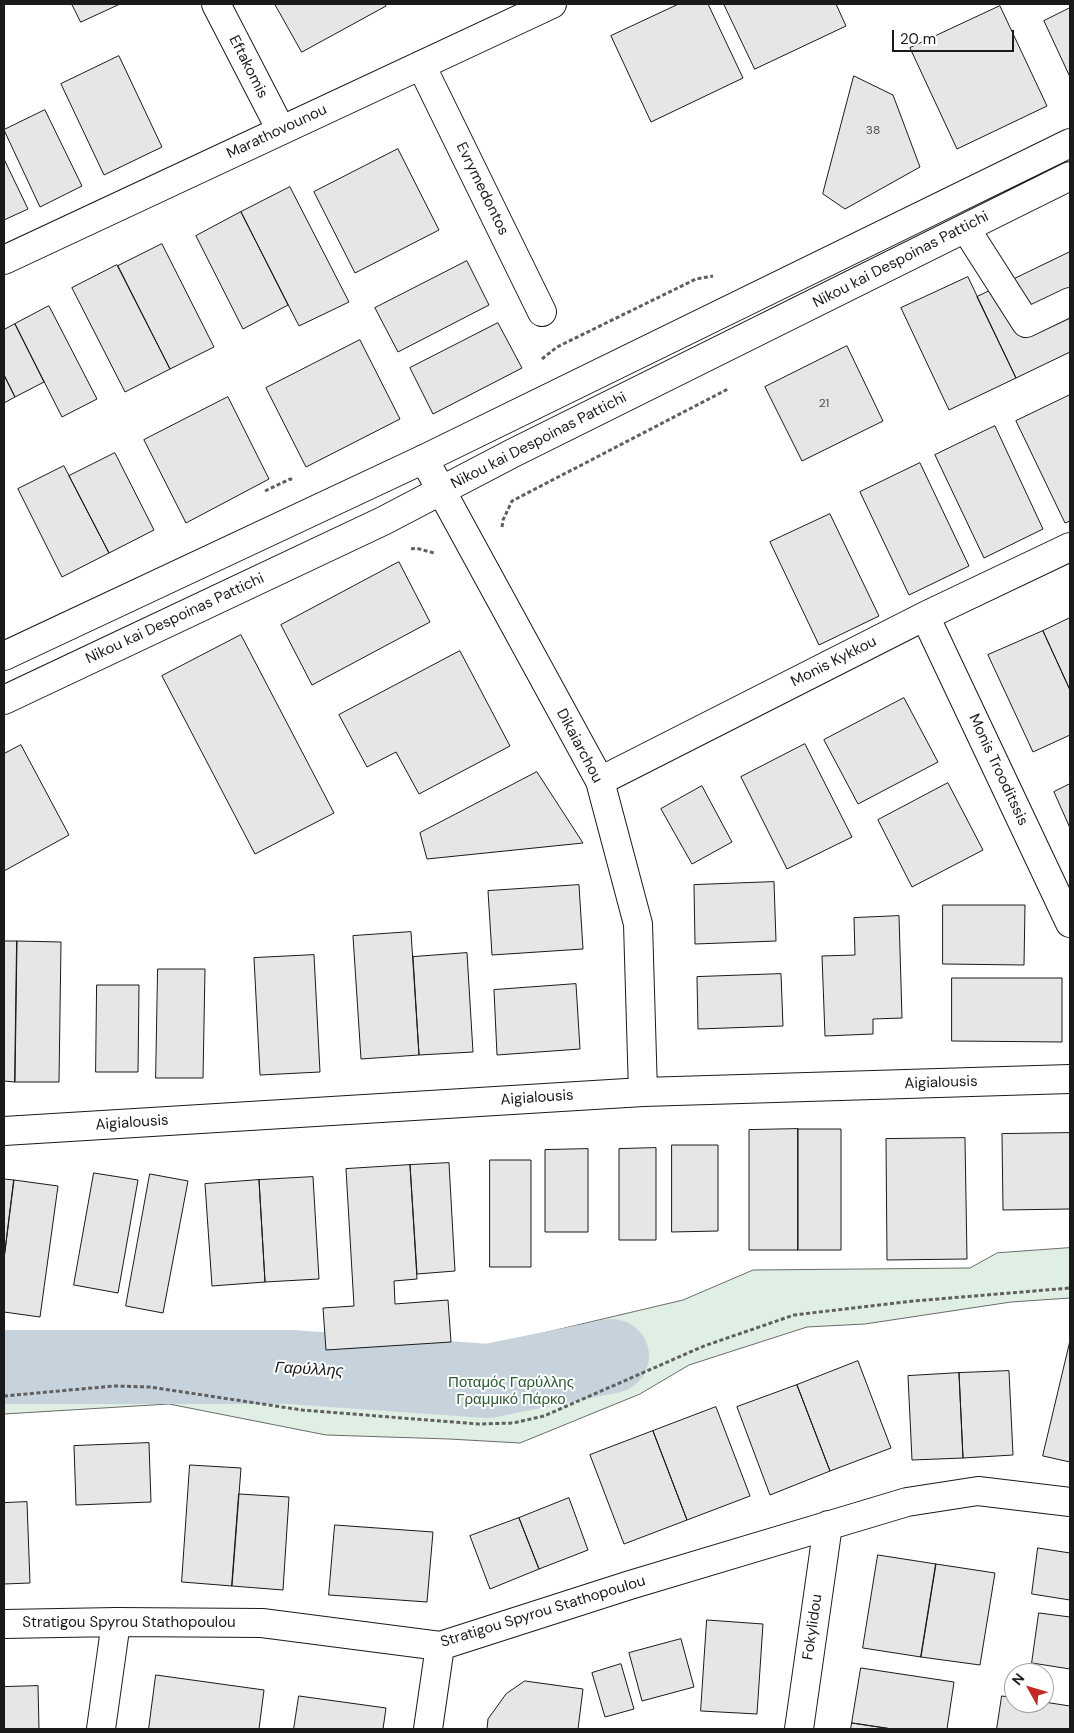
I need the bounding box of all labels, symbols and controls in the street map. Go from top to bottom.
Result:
scale bar [894,20,1016,52]
text: 20 m [900,29,936,49]
street label: Eftakomis [225,33,271,101]
street label: Marathovounou [224,101,330,163]
house number: 38 [866,124,880,138]
street label: Evrymedontos [452,140,512,238]
street label: Nikou kai Despoinas Pattichi [810,208,992,312]
street label: Nikou kai Despoinas Pattichi [448,389,630,493]
house number: 21 [819,397,829,411]
street label: Nikou kai Despoinas Pattichi [83,570,267,668]
street label: Monis Kykkou [788,633,880,691]
street label: Dikaiarchou [552,706,606,786]
street label: Monis Trooditssis [964,711,1032,829]
street label: Aigialousis [904,1073,978,1093]
street label: Aigialousis [500,1086,574,1110]
street label: Aigialousis [95,1111,169,1135]
water label: Γαρύλλης [274,1359,344,1381]
park label: Ποταμός Γαρύλλης Γραμμικό Πάρκο [448,1374,574,1409]
street label: Stratigou Spyrou Stathopoulou [438,1572,648,1652]
street label: Fokylidou [799,1593,827,1661]
street label: Stratigou Spyrou Stathopoulou [22,1614,236,1632]
north arrow [1004,1663,1054,1713]
text: N [1008,1670,1028,1689]

